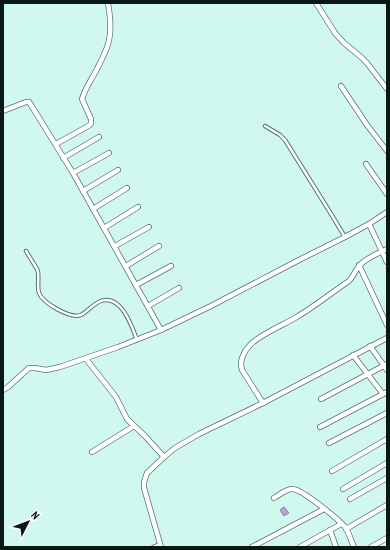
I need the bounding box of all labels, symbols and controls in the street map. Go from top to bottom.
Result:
north arrow [8,502,48,542]
text: N [28,508,43,522]

